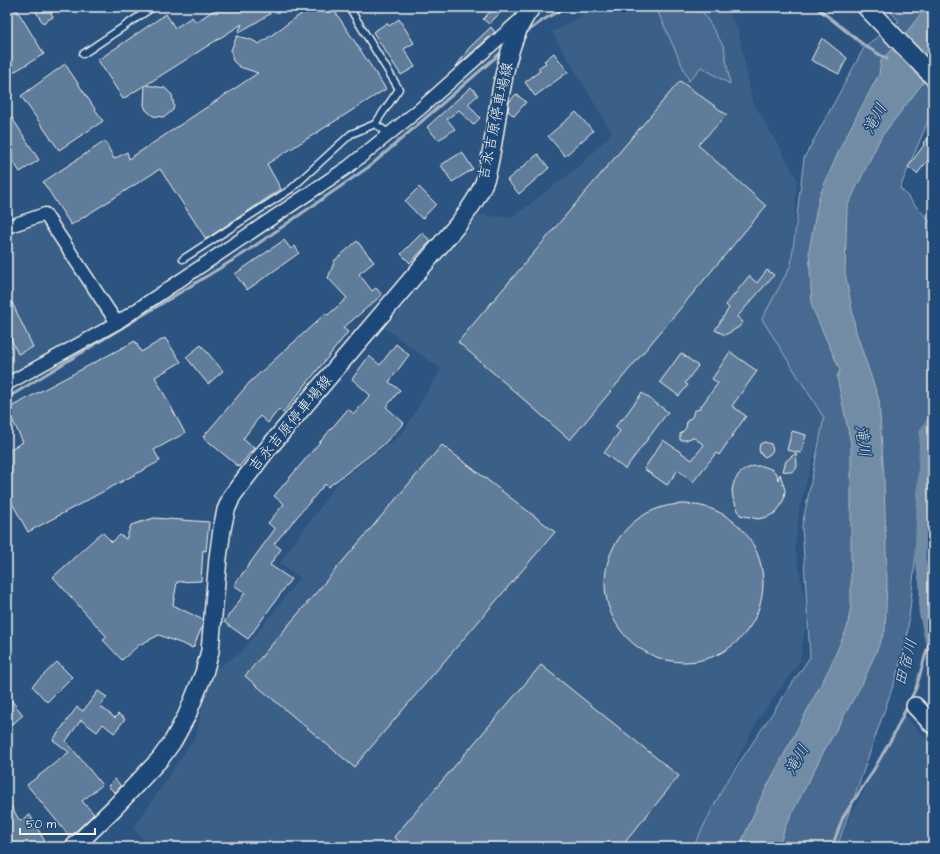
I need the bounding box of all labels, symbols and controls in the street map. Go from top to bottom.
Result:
street label: 吉永吉原停車場線 [473,60,518,182]
water label: 滝川 [857,99,892,138]
street label: 吉永吉原停車場線 [244,371,337,476]
water label: 滝川 [850,424,876,459]
water label: 田宿川 [889,636,923,688]
water label: 滝川 [779,740,814,779]
scale bar [20,810,95,836]
text: 50 m [26,816,57,833]

